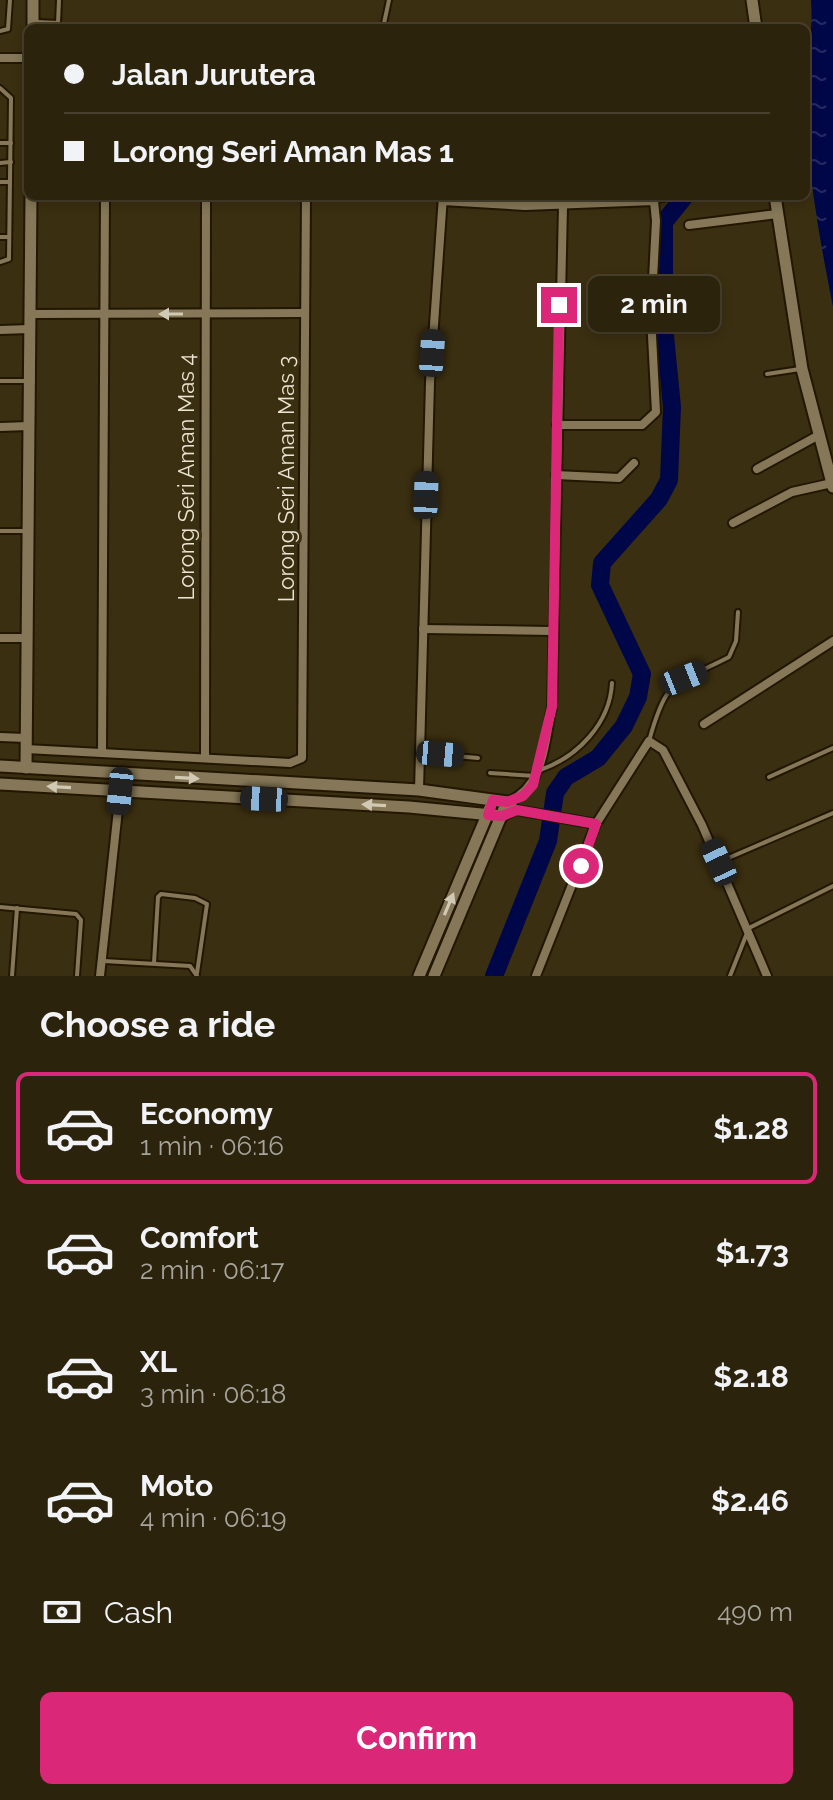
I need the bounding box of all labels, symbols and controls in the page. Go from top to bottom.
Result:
text: Jalan Jurutera [112,57,316,92]
text: Lorong Seri Aman Mas 1 [112,134,454,169]
callout: 2 min [587,277,719,333]
route end [541,287,577,323]
text: 2 min [620,289,688,319]
one-way arrow [158,308,183,320]
car [418,328,446,378]
street label: Lorong Seri Aman Mas 4 [173,354,199,600]
street label: Lorong Seri Aman Mas 3 [273,356,299,602]
car [413,471,439,519]
car [657,658,711,698]
car [415,740,465,768]
car [106,766,134,816]
one-way arrow [175,771,200,784]
one-way arrow [46,780,71,793]
car [239,786,289,812]
one-way arrow [361,798,386,811]
car [698,835,740,889]
route start [563,848,599,884]
one-way arrow [443,892,456,916]
text: Choose a ride [40,1003,275,1045]
icon: car [44,1092,116,1164]
text: Economy [140,1096,273,1131]
text: $1.28 [713,1111,789,1146]
text: 1 min · 06:16 [140,1131,284,1161]
icon: car [44,1216,116,1288]
text: Comfort [140,1220,259,1255]
text: $1.73 [715,1235,789,1270]
text: 2 min · 06:17 [140,1255,284,1285]
icon: car [44,1340,116,1412]
text: XL [140,1344,177,1379]
text: $2.18 [713,1359,789,1394]
text: 3 min · 06:18 [140,1379,286,1409]
icon: car [44,1464,116,1536]
text: Moto [140,1468,213,1503]
text: $2.46 [711,1483,789,1518]
text: 4 min · 06:19 [140,1503,287,1533]
icon: cash [40,1590,84,1634]
text: Cash [104,1595,173,1630]
text: 490 m [717,1597,793,1627]
button: Confirm [40,1692,793,1784]

